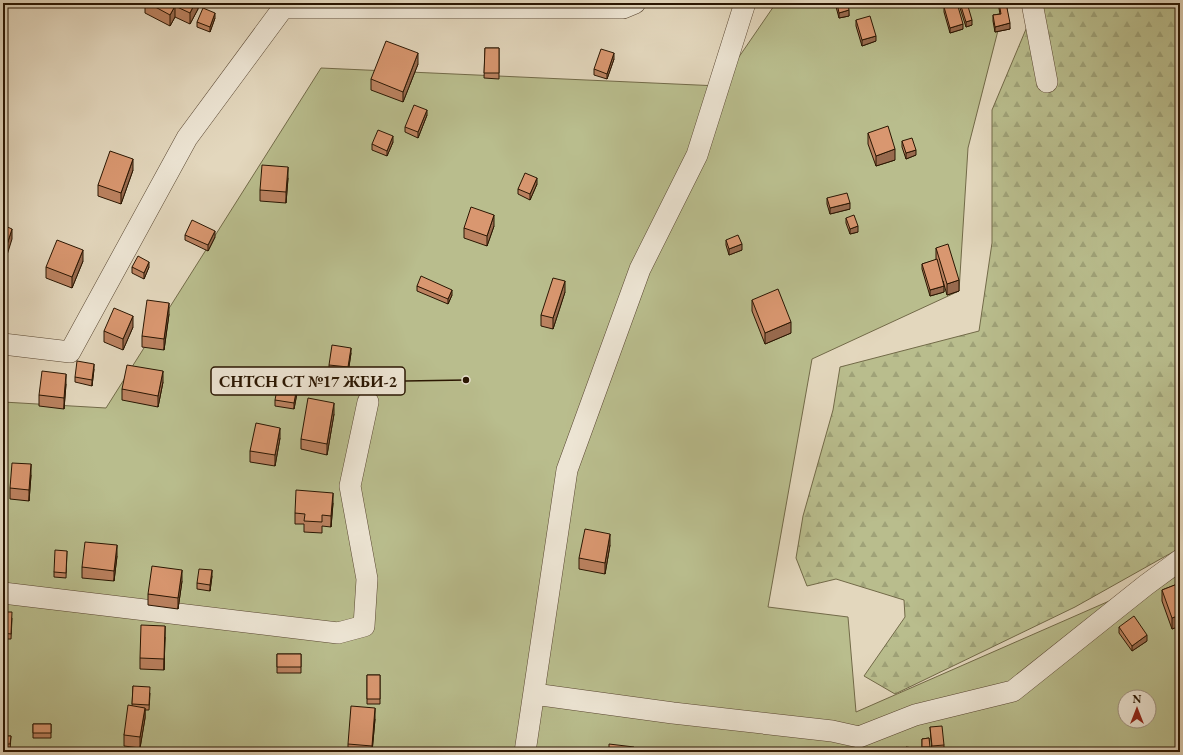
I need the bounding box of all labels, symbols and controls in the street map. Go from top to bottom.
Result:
callout: СНТСН СТ №17 ЖБИ-2 [211,367,405,395]
text: СНТСН СТ №17 ЖБИ-2 [219,371,397,392]
north arrow [1117,689,1157,729]
text: N [1133,692,1142,706]

